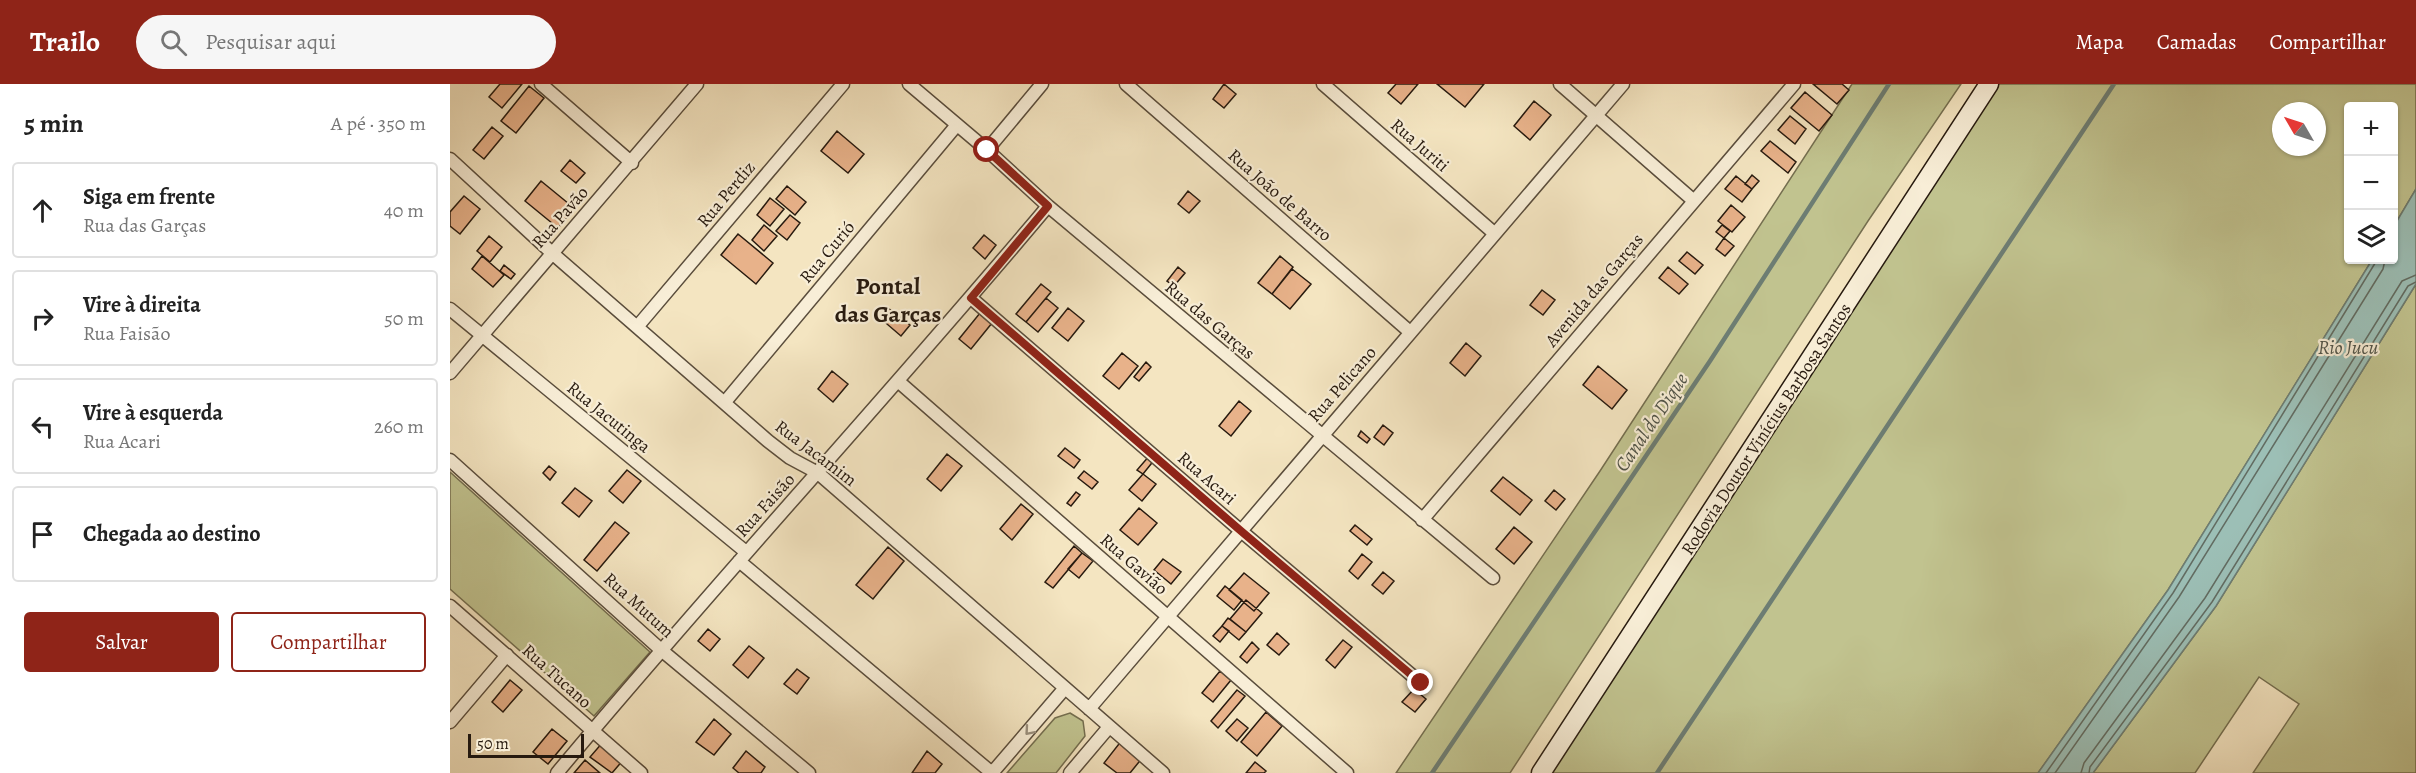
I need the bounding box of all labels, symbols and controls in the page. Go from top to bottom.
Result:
search box [136,15,556,69]
text: Trailo [30,23,100,61]
icon: search [157,26,190,59]
text: Pesquisar aqui [205,27,336,57]
text: Mapa [2075,28,2124,56]
text: Camadas [2157,28,2236,56]
text: Compartilhar [2269,28,2386,56]
north arrow [2272,102,2326,156]
map controls [2344,102,2398,264]
button: + [2344,102,2398,156]
text: 5 min [24,106,84,141]
text: A pé · 350 m [331,110,426,137]
street label: Rua Juriti [1386,113,1454,177]
route start [973,136,999,162]
street label: Rua João de Barro [1223,143,1337,247]
street label: Rua Perdiz [691,156,761,232]
button: − [2344,156,2398,210]
street label: Rua Pavão [526,181,594,253]
text: Siga em frente [83,182,215,212]
icon: ahead [26,194,59,227]
text: 40 m [384,197,424,224]
button: layers [2344,210,2398,264]
text: Rua das Garças [83,212,206,239]
street label: Rua Curió [794,216,860,288]
street label: Avenida das Garças [1539,228,1649,353]
district label: Pontal das Garças [835,270,941,330]
street label: Rua das Garças [1160,275,1260,365]
text: Vire à direita [83,290,201,320]
street label: Rodovia Doutor Vinícius Barbosa Santos [1675,298,1857,560]
icon: right [26,302,59,335]
text: 50 m [384,305,424,332]
text: Rua Faisão [83,320,170,347]
water label: Rio Jucu [2318,334,2378,361]
street label: Rua Pelicano [1302,341,1382,427]
water label: Canal do Dique [1608,368,1694,477]
street label: Rua Jacutinga [562,376,656,459]
text: Vire à esquerda [83,398,223,428]
icon: left [26,410,59,443]
text: 260 m [374,413,424,440]
street label: Rua Jacamim [770,414,862,492]
text: Rua Acari [83,428,161,455]
street label: Rua Acari [1173,446,1241,510]
street label: Rua Faisão [730,468,800,542]
icon: arrive [26,518,59,551]
text: Chegada ao destino [83,519,261,549]
street label: Rua Gavião [1095,528,1173,600]
street label: Rua Mutum [598,567,680,643]
button: Salvar [24,612,219,672]
button: Compartilhar [231,612,426,672]
street label: Rua Tucano [517,638,597,714]
route end [1407,669,1433,695]
one-way arrow [1025,724,1036,735]
scale bar [468,731,584,758]
text: 50 m [477,733,509,755]

